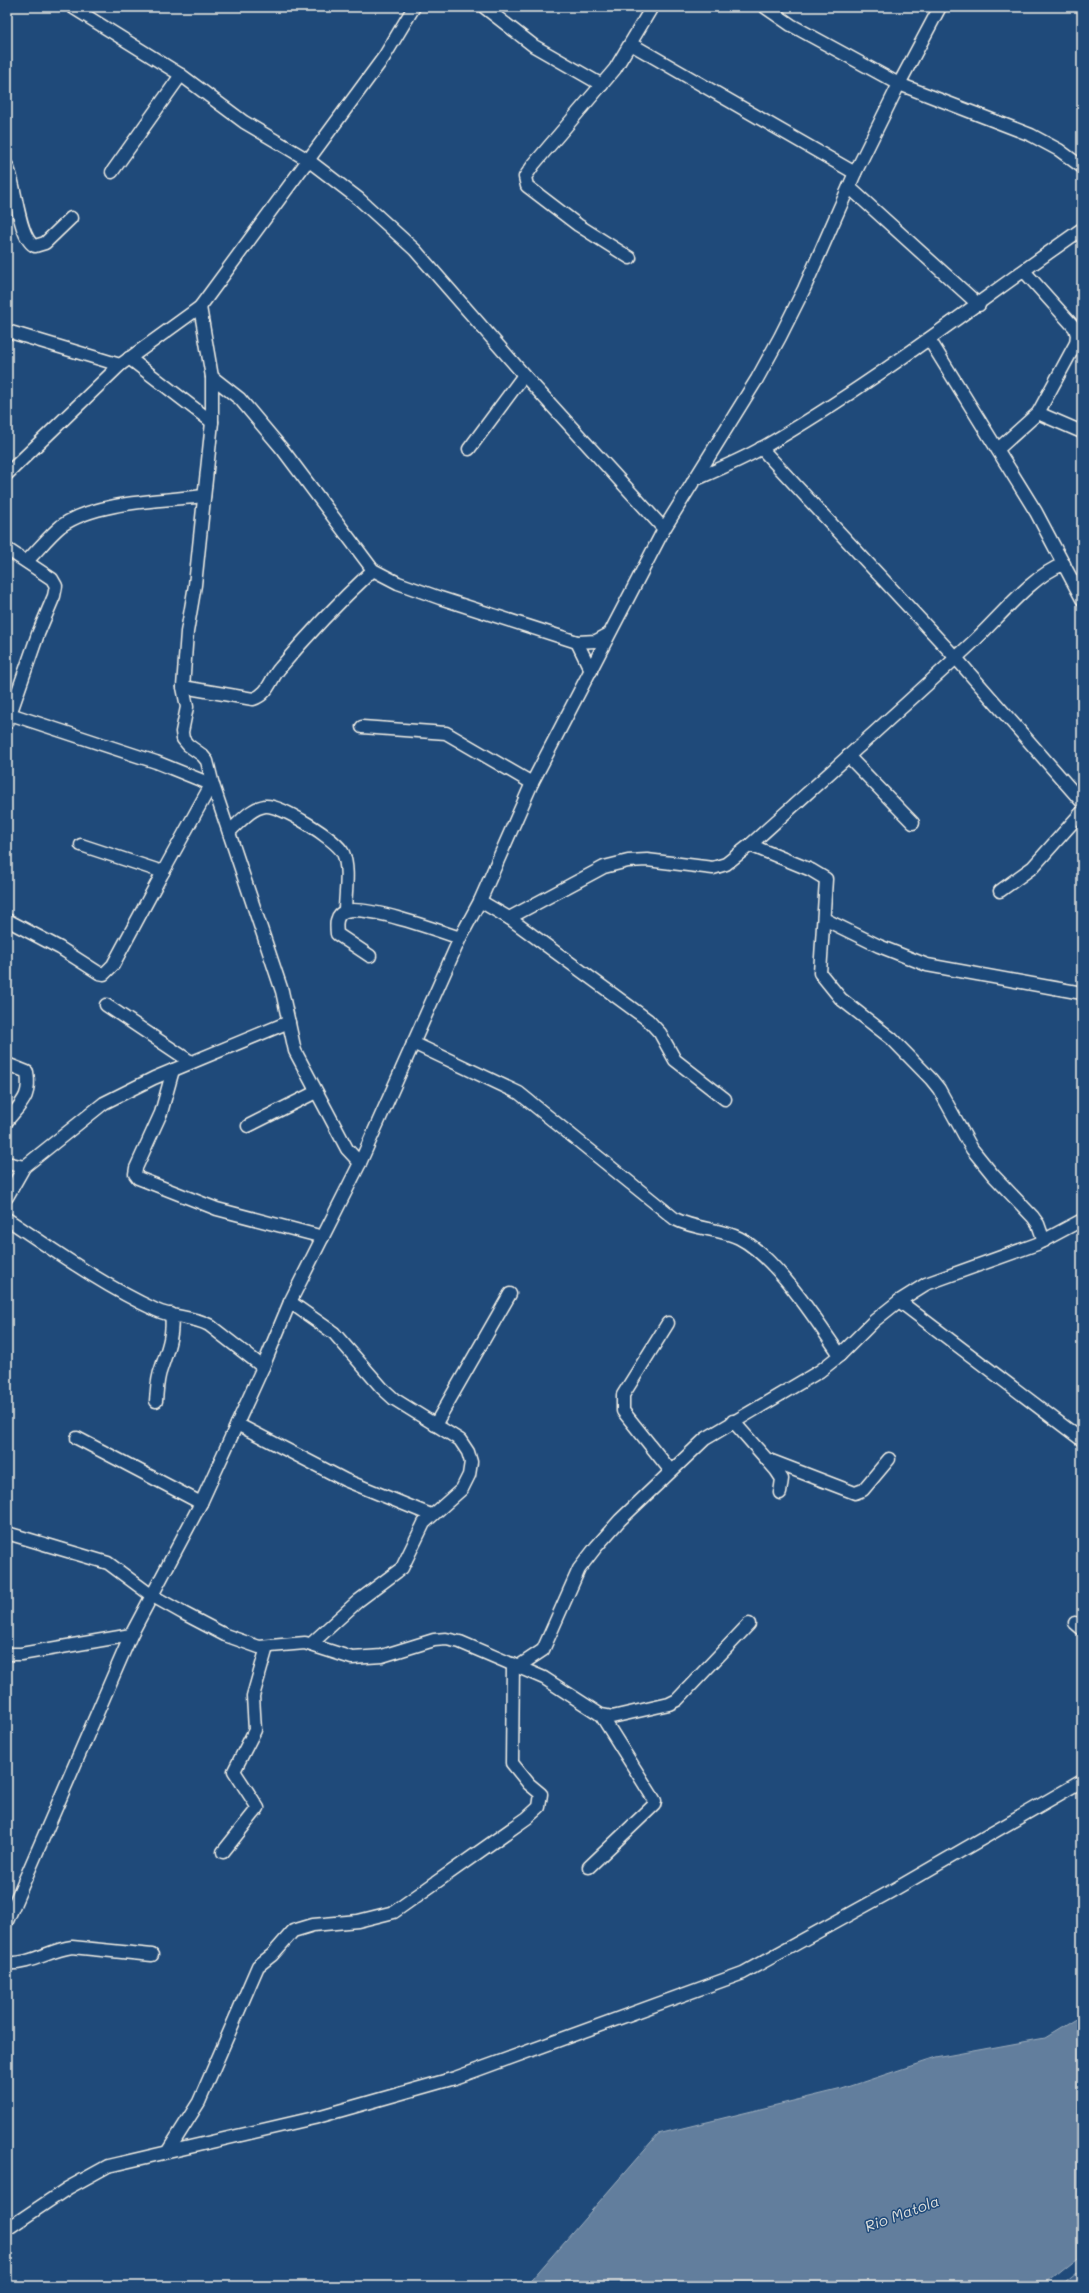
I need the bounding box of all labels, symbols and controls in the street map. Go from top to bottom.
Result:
water label: Rio Matola [862,2190,942,2236]

